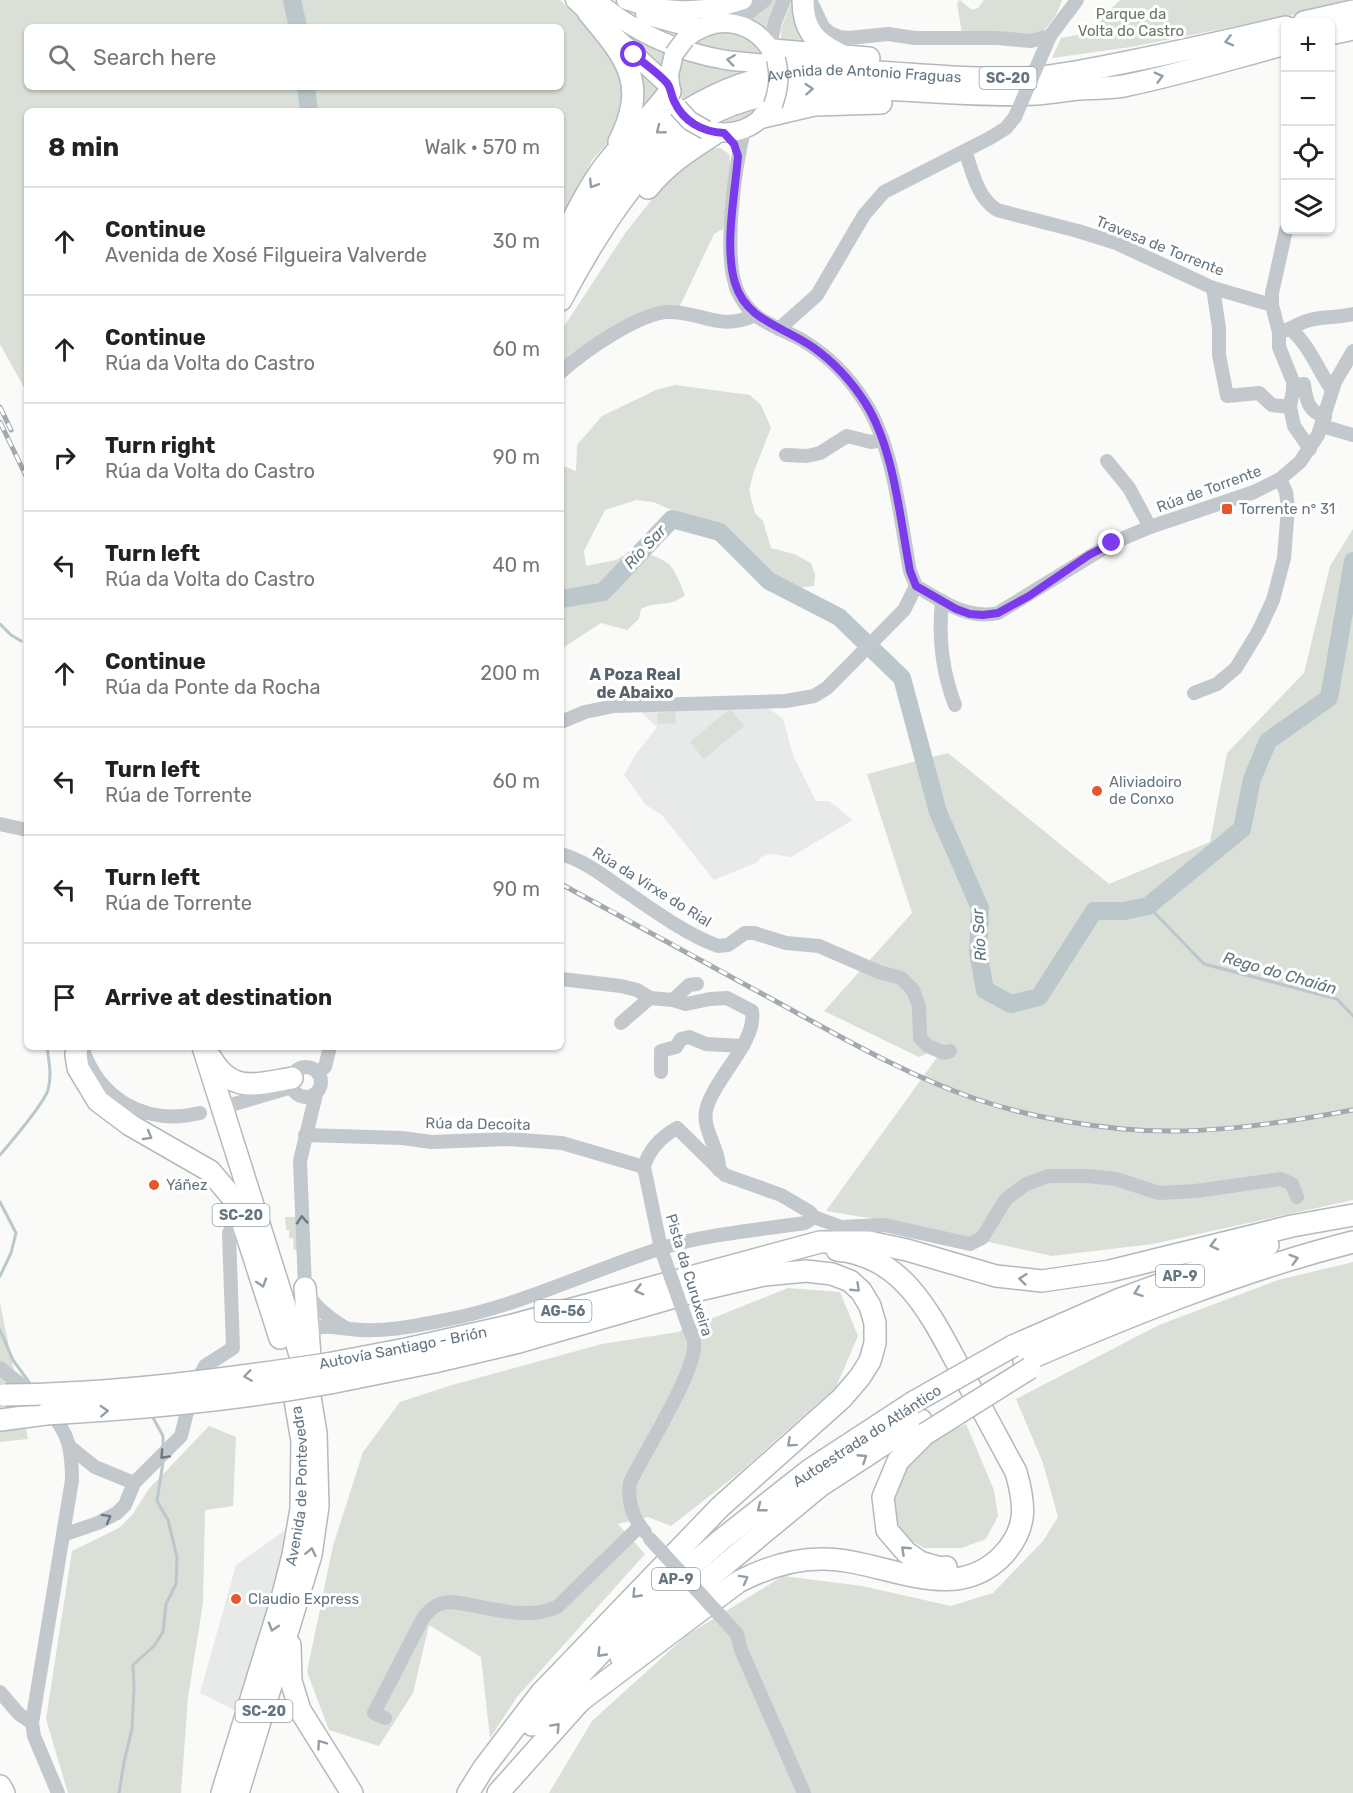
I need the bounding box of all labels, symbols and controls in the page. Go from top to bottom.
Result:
park label: Parque da Volta do Castro [1078,5,1184,40]
map controls [1281,18,1335,234]
button: + [1281,18,1335,72]
search box [24,24,564,90]
one-way arrow [1224,33,1234,46]
icon: search [45,41,78,74]
route start [620,41,646,67]
text: Search here [93,44,216,71]
one-way arrow [727,55,736,67]
street label: Avenida de Antonio Fraguas [765,61,962,86]
road number: SC-20 [980,67,1036,89]
one-way arrow [1154,72,1164,85]
button: − [1281,72,1335,126]
one-way arrow [805,83,814,96]
one-way arrow [656,123,667,134]
button: locate [1281,126,1335,180]
text: 8 min [48,132,119,163]
text: Walk · 570 m [424,135,540,159]
one-way arrow [588,178,600,188]
button: layers [1281,180,1335,234]
street label: Travesa de Torrente [1093,212,1227,280]
text: Continue [105,216,206,243]
icon: ahead [48,225,81,258]
text: 30 m [493,229,540,253]
text: Avenida de Xosé Filgueira Valverde [105,243,427,267]
text: Continue [105,324,206,351]
icon: ahead [48,333,81,366]
text: 60 m [493,337,540,361]
text: Rúa da Volta do Castro [105,351,315,375]
text: Turn right [105,432,215,459]
icon: right [48,441,81,474]
text: 90 m [493,445,540,469]
text: Rúa da Volta do Castro [105,459,315,483]
street label: Rúa de Torrente [1154,462,1264,516]
place label: Torrente n° 31 [1239,500,1335,518]
marker: Torrente n° 31 [1220,502,1234,516]
water label: Río Sar [620,521,671,573]
route end [1098,529,1124,555]
text: Turn left [105,540,200,567]
icon: left [48,549,81,582]
text: 40 m [492,553,540,577]
text: Rúa da Volta do Castro [105,567,315,591]
text: Continue [105,648,206,675]
icon: ahead [48,657,81,690]
text: 200 m [480,661,540,685]
district label: A Poza Real de Abaixo [589,665,681,702]
text: Rúa da Ponte da Rocha [105,675,321,699]
text: Turn left [105,756,200,783]
icon: left [48,765,81,798]
text: 60 m [493,769,540,793]
place label: Aliviadoiro de Conxo [1109,773,1182,808]
text: Rúa de Torrente [105,783,252,807]
marker: Aliviadoiro de Conxo [1090,784,1104,798]
street label: Rúa da Virxe do Rial [589,843,715,931]
text: Turn left [105,864,200,891]
icon: left [48,873,81,906]
text: 90 m [493,877,540,901]
text: Rúa de Torrente [105,891,252,915]
water label: Río Sar [968,907,990,962]
water label: Rego do Chaián [1221,948,1339,998]
icon: arrive [48,981,81,1014]
text: Arrive at destination [105,984,332,1011]
street label: Rúa da Decoita [425,1114,531,1134]
one-way arrow [142,1128,152,1140]
place label: Yáñez [166,1176,208,1194]
marker: Yáñez [147,1178,161,1192]
road number: SC-20 [212,1204,270,1226]
street label: Pista da Curuxeira [662,1212,716,1338]
one-way arrow [296,1215,309,1224]
one-way arrow [1209,1238,1219,1251]
one-way arrow [1288,1254,1299,1266]
road number: AP-9 [1156,1265,1204,1287]
one-way arrow [1018,1273,1028,1286]
one-way arrow [255,1277,267,1288]
one-way arrow [848,1280,859,1291]
one-way arrow [634,1283,645,1295]
one-way arrow [1133,1285,1144,1297]
road number: AG-56 [534,1300,592,1322]
street label: Autovía Santiago - Brión [318,1323,488,1373]
one-way arrow [244,1369,253,1381]
street label: Autoestrada do Atlántico [789,1381,945,1491]
one-way arrow [100,1404,109,1417]
street label: Avenida de Pontevedra [282,1405,312,1568]
one-way arrow [787,1436,798,1447]
one-way arrow [160,1448,171,1459]
one-way arrow [856,1454,867,1465]
one-way arrow [757,1501,768,1512]
one-way arrow [100,1514,111,1526]
one-way arrow [902,1546,912,1557]
one-way arrow [304,1547,317,1557]
road number: AP-9 [652,1568,700,1590]
one-way arrow [738,1575,749,1587]
one-way arrow [633,1586,644,1597]
place label: Claudio Express [248,1590,360,1608]
marker: Claudio Express [229,1592,243,1606]
one-way arrow [268,1621,280,1632]
one-way arrow [597,1645,608,1656]
road number: SC-20 [236,1700,292,1722]
one-way arrow [549,1723,560,1734]
one-way arrow [317,1739,328,1750]

